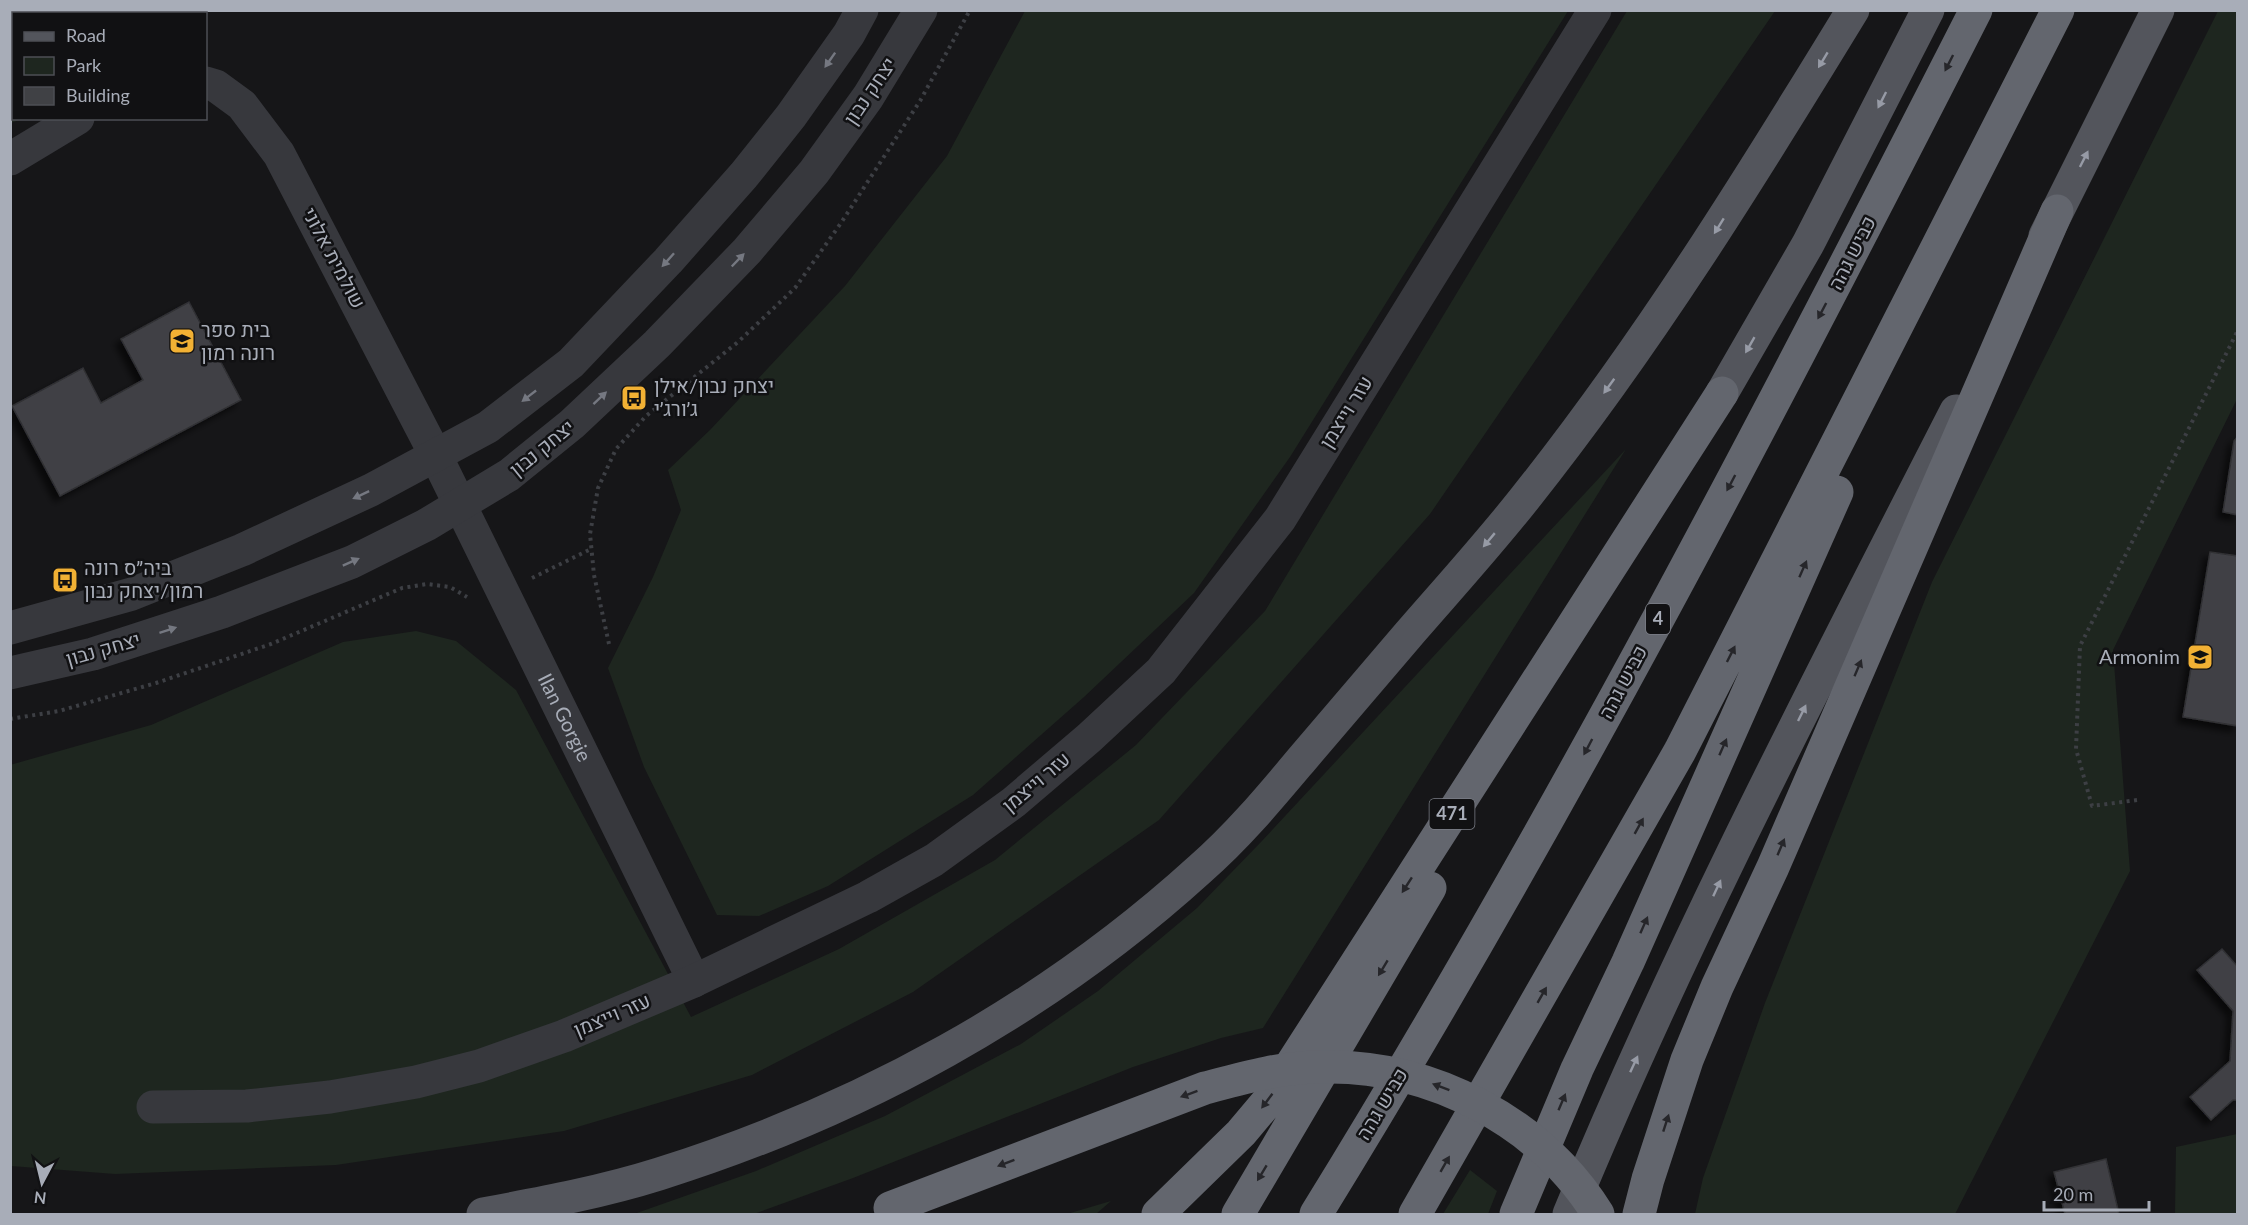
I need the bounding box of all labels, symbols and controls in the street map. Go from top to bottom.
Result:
legend [12,12,207,120]
text: Road [66,24,106,46]
one-way arrow [824,51,836,67]
street label: יצחק נבון [838,52,900,129]
one-way arrow [1817,52,1828,68]
text: Park [66,54,102,76]
one-way arrow [1945,54,1954,71]
text: Building [66,84,130,106]
one-way arrow [1877,91,1887,108]
one-way arrow [2079,151,2088,168]
street label: שולמית אלוני [298,203,371,312]
street label: כביש גהה [1822,212,1880,293]
one-way arrow [1714,218,1725,234]
one-way arrow [661,253,675,268]
one-way arrow [731,253,745,268]
one-way arrow [1817,303,1827,320]
place label: בית ספר רונה רמון [201,317,275,364]
school or university icon: בית ספר רונה רמון [167,326,197,356]
one-way arrow [1745,337,1755,354]
street label: עזר וייצמן [1314,371,1377,452]
place label: יצחק נבון/אילן ג׳ורג׳י [654,373,774,420]
one-way arrow [1603,379,1615,394]
bus stop icon: יצחק נבון/אילן ג׳ורג׳י [619,383,649,413]
one-way arrow [521,389,537,402]
one-way arrow [592,391,607,405]
street label: יצחק נבון [504,414,578,480]
one-way arrow [1726,475,1736,492]
one-way arrow [353,490,370,499]
one-way arrow [1483,532,1496,547]
place label: ביה״ס רונה רמון/יצחק נבון [84,555,203,602]
one-way arrow [342,557,360,566]
one-way arrow [1798,560,1808,578]
bus stop icon: ביה״ס רונה רמון/יצחק נבון [50,565,80,595]
road number: 4 [1646,604,1670,634]
one-way arrow [159,624,177,634]
street label: יצחק נבון [63,626,143,670]
street label: כביש גהה [1593,641,1651,722]
school or university icon: Armonim [2185,642,2215,672]
place label: Armonim [2099,644,2180,668]
one-way arrow [1726,645,1736,663]
one-way arrow [1853,658,1863,676]
street label: Ilan Gorgie [534,669,597,765]
one-way arrow [1798,704,1807,721]
one-way arrow [1719,738,1729,756]
one-way arrow [1583,739,1593,756]
street label: עזר וייצמן [997,746,1074,816]
road number: 471 [1430,799,1474,829]
one-way arrow [1633,817,1643,834]
one-way arrow [1776,837,1786,855]
one-way arrow [1402,877,1413,893]
one-way arrow [1713,880,1722,897]
one-way arrow [1639,916,1649,934]
one-way arrow [1378,960,1388,977]
street label: עזר וייצמן [570,987,654,1041]
one-way arrow [1537,987,1548,1003]
one-way arrow [1630,1056,1639,1073]
street label: כביש גהה [1350,1063,1412,1144]
one-way arrow [1432,1082,1450,1092]
one-way arrow [1180,1090,1198,1100]
one-way arrow [1261,1093,1273,1109]
one-way arrow [1558,1094,1567,1111]
one-way arrow [1662,1114,1671,1132]
north arrow [12,1153,72,1213]
one-way arrow [1439,1156,1450,1172]
one-way arrow [997,1158,1015,1168]
one-way arrow [1257,1165,1268,1181]
scale bar [2044,1174,2149,1212]
text: 20 m [2053,1183,2093,1205]
text: N [33,1188,47,1209]

